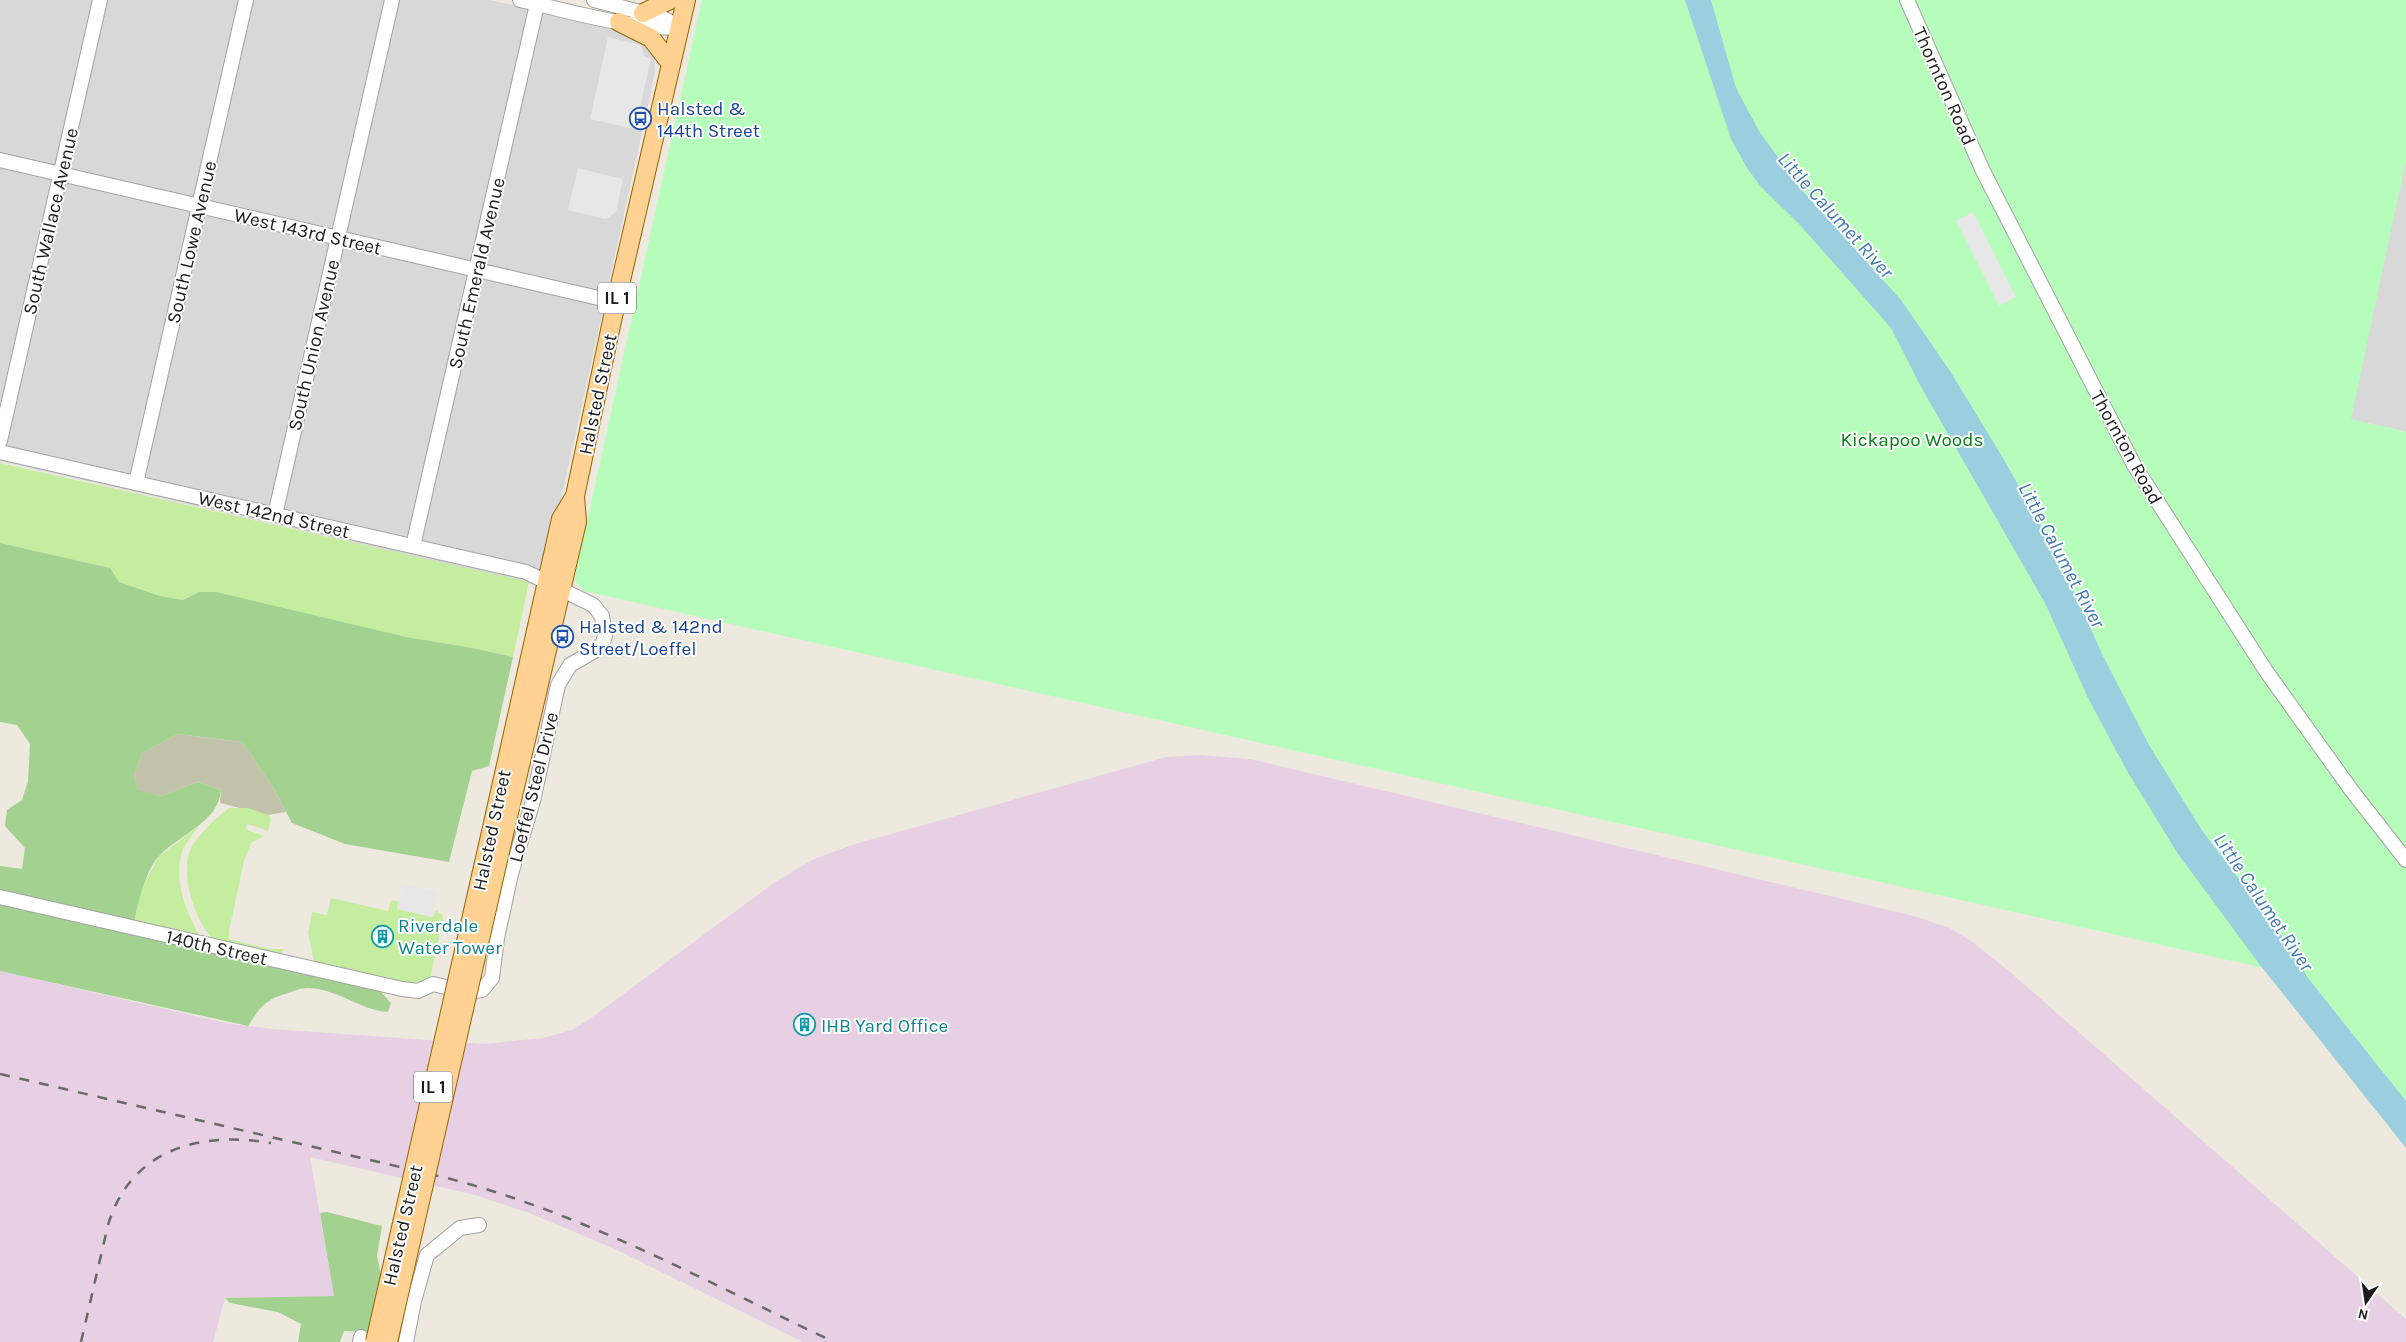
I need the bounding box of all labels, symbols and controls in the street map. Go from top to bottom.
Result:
street label: Thornton Road [1908,24,1980,149]
place label: Halsted & 144th Street [657,98,760,142]
bus stop icon: Halsted & 144th Street [629,107,653,131]
street label: South Wallace Avenue [19,126,83,317]
water label: Little Calumet River [1773,148,1899,284]
street label: South Lowe Avenue [163,159,221,326]
street label: South Emerald Avenue [444,175,510,371]
street label: West 143rd Street [232,204,384,260]
street label: South Union Avenue [284,258,344,433]
road number: IL 1 [598,282,636,314]
street label: Halsted Street [574,332,622,457]
street label: Thornton Road [2086,387,2167,508]
park label: Kickapoo Woods [1841,429,1983,451]
water label: Little Calumet River [2013,478,2110,633]
street label: West 142nd Street [196,487,352,543]
place label: Halsted & 142nd Street/Loeffel [579,616,723,660]
bus stop icon: Halsted & 142nd Street/Loeffel [551,625,575,649]
street label: Loeffel Steel Drive [505,710,563,865]
street label: Halsted Street [468,768,516,893]
water label: Little Calumet River [2209,829,2319,977]
place label: Riverdale Water Tower [398,915,502,959]
building icon: Riverdale Water Tower [370,924,394,948]
street label: 140th Street [164,926,270,970]
building icon: IHB Yard Office [793,1013,817,1037]
place label: IHB Yard Office [821,1015,948,1037]
road number: IL 1 [414,1072,452,1102]
street label: Halsted Street [378,1163,428,1288]
north arrow [2341,1277,2391,1327]
text: N [2356,1305,2370,1324]

